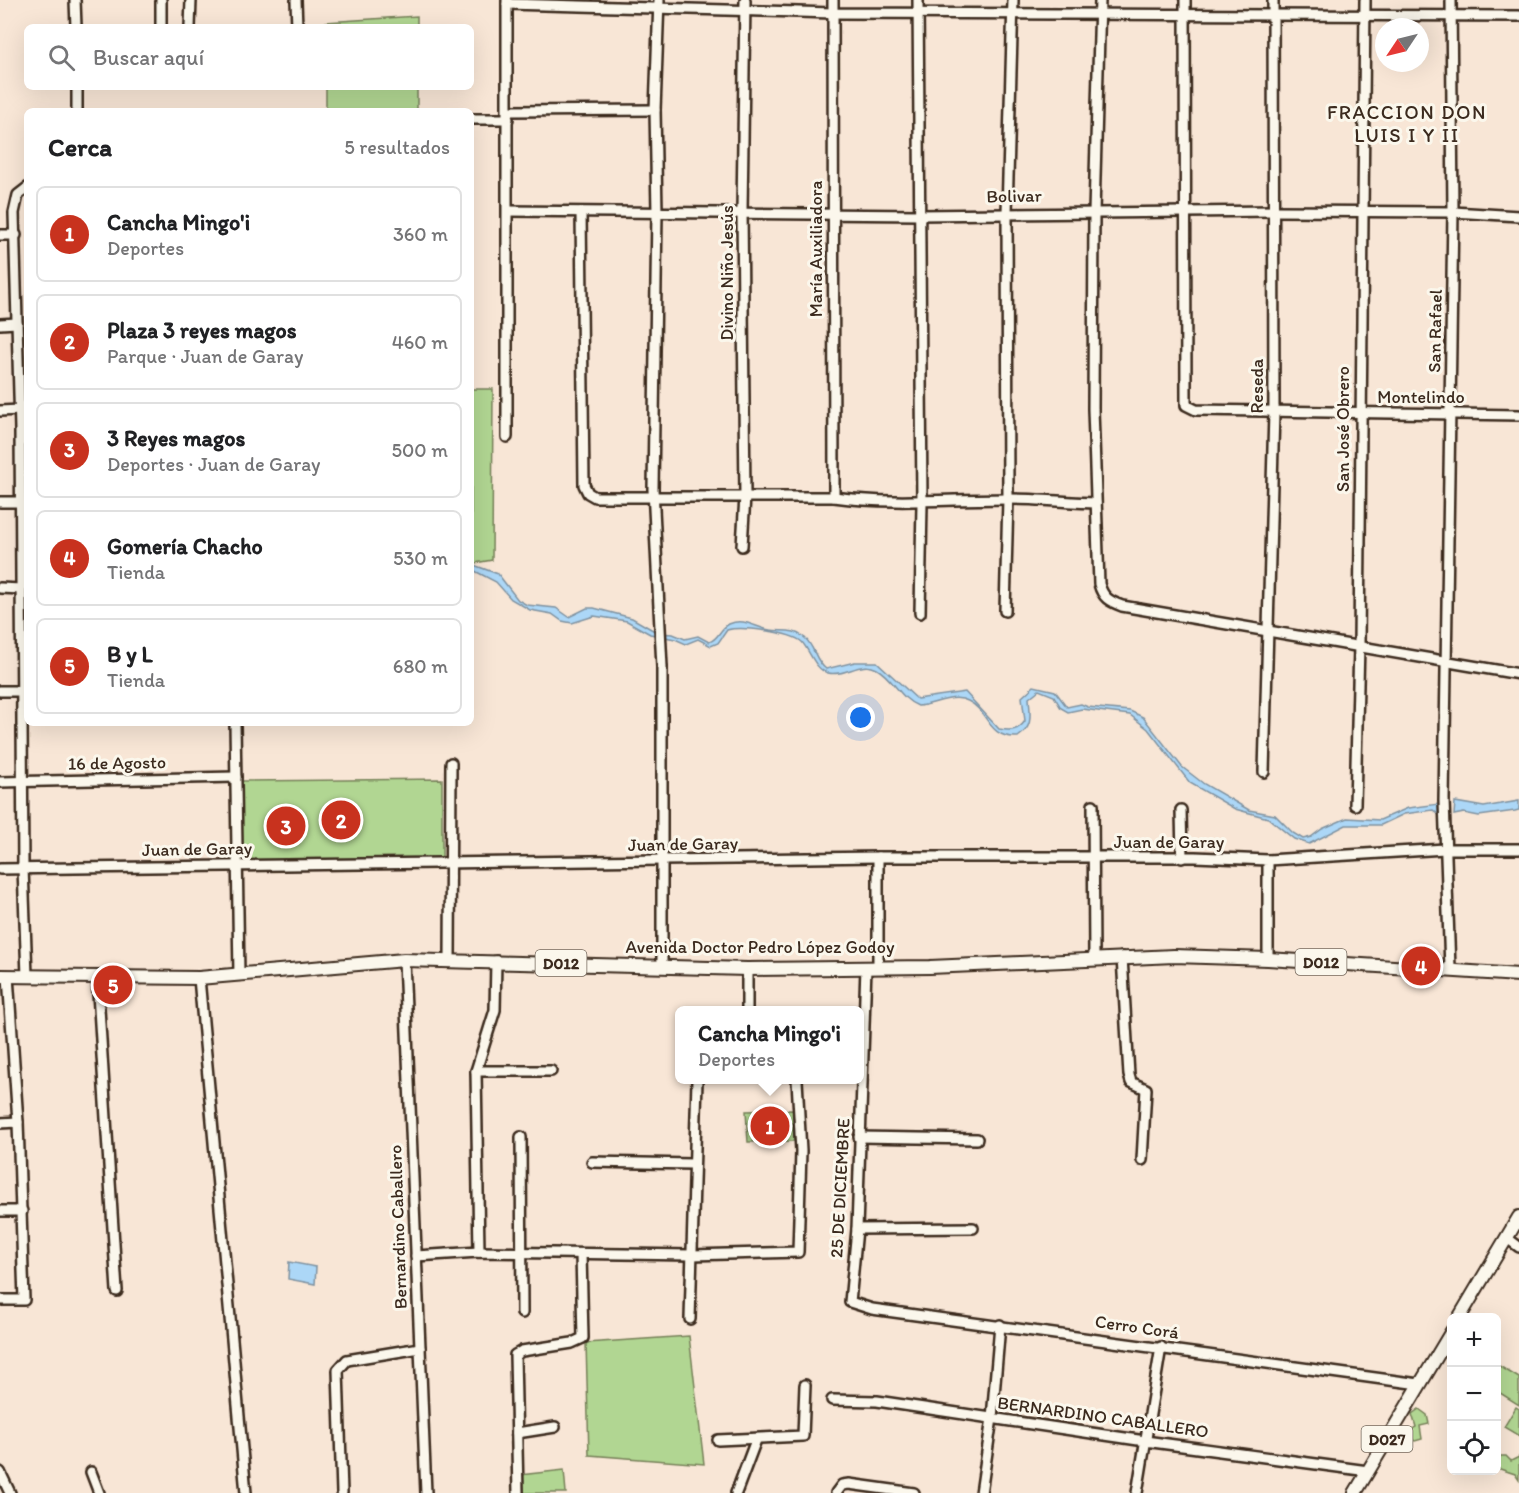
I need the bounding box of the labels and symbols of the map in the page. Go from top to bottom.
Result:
north arrow [1375,18,1429,72]
district label: FRACCION DON LUIS I Y II [1327,100,1487,147]
street label: María Auxiliadora [805,181,827,317]
street label: Bolivar [986,185,1043,207]
street label: Divino Niño Jesús [716,205,738,341]
street label: San Rafael [1423,289,1447,373]
street label: Reseda [1246,358,1268,413]
street label: San José Obrero [1332,366,1354,492]
street label: Montelindo [1377,386,1465,408]
your location [846,703,875,732]
street label: 16 de Agosto [68,751,166,775]
pin: 2 [322,798,360,842]
pin: 3 [266,804,306,848]
street label: Juan de Garay [1114,831,1225,853]
street label: Juan de Garay [628,832,739,856]
street label: Juan de Garay [142,837,253,861]
street label: Avenida Doctor Pedro López Godoy [626,936,895,958]
pin: 4 [1402,944,1440,988]
road number: D012 [1296,949,1346,975]
road number: D012 [536,950,586,976]
pin: 5 [94,962,132,1008]
pin: 1 [750,1104,790,1148]
street label: 25 DE DICIEMBRE [825,1118,855,1258]
street label: Bernardino Caballero [384,1144,412,1310]
street label: Cerro Corá [1094,1310,1181,1344]
street label: BERNARDINO CABALLERO [996,1391,1210,1443]
road number: D027 [1362,1426,1412,1452]

